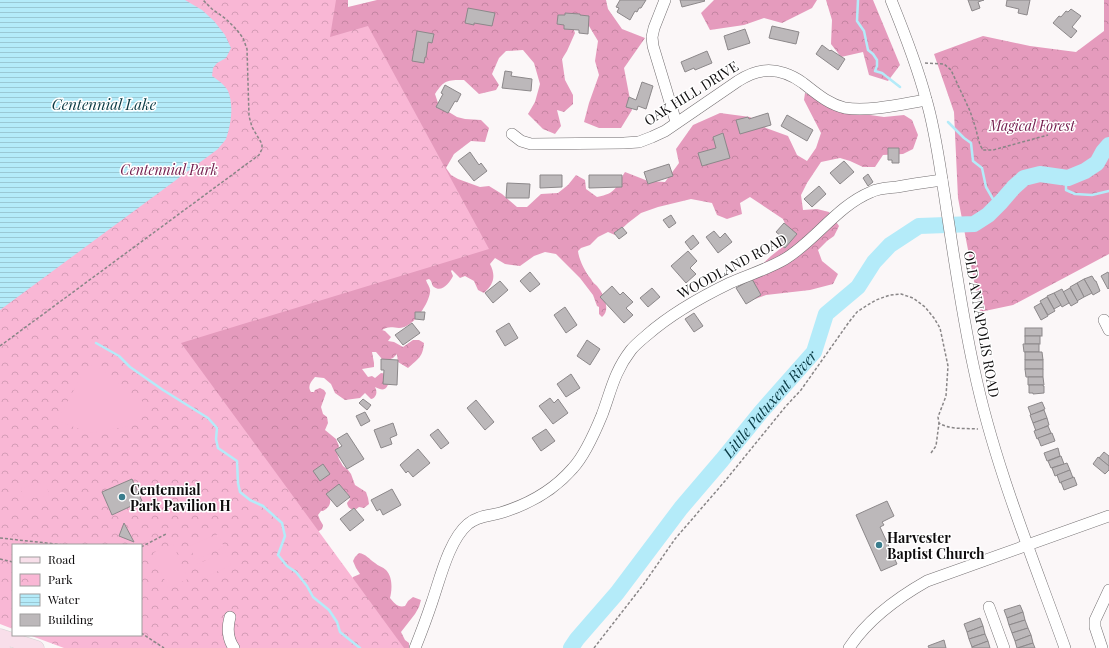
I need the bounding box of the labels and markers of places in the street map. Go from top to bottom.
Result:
place label: Centennial Park Pavilion H [130,480,231,515]
marker: Centennial Park Pavilion H [117,492,127,502]
place label: Harvester Baptist Church [887,528,985,563]
marker: Harvester Baptist Church [874,540,884,550]

